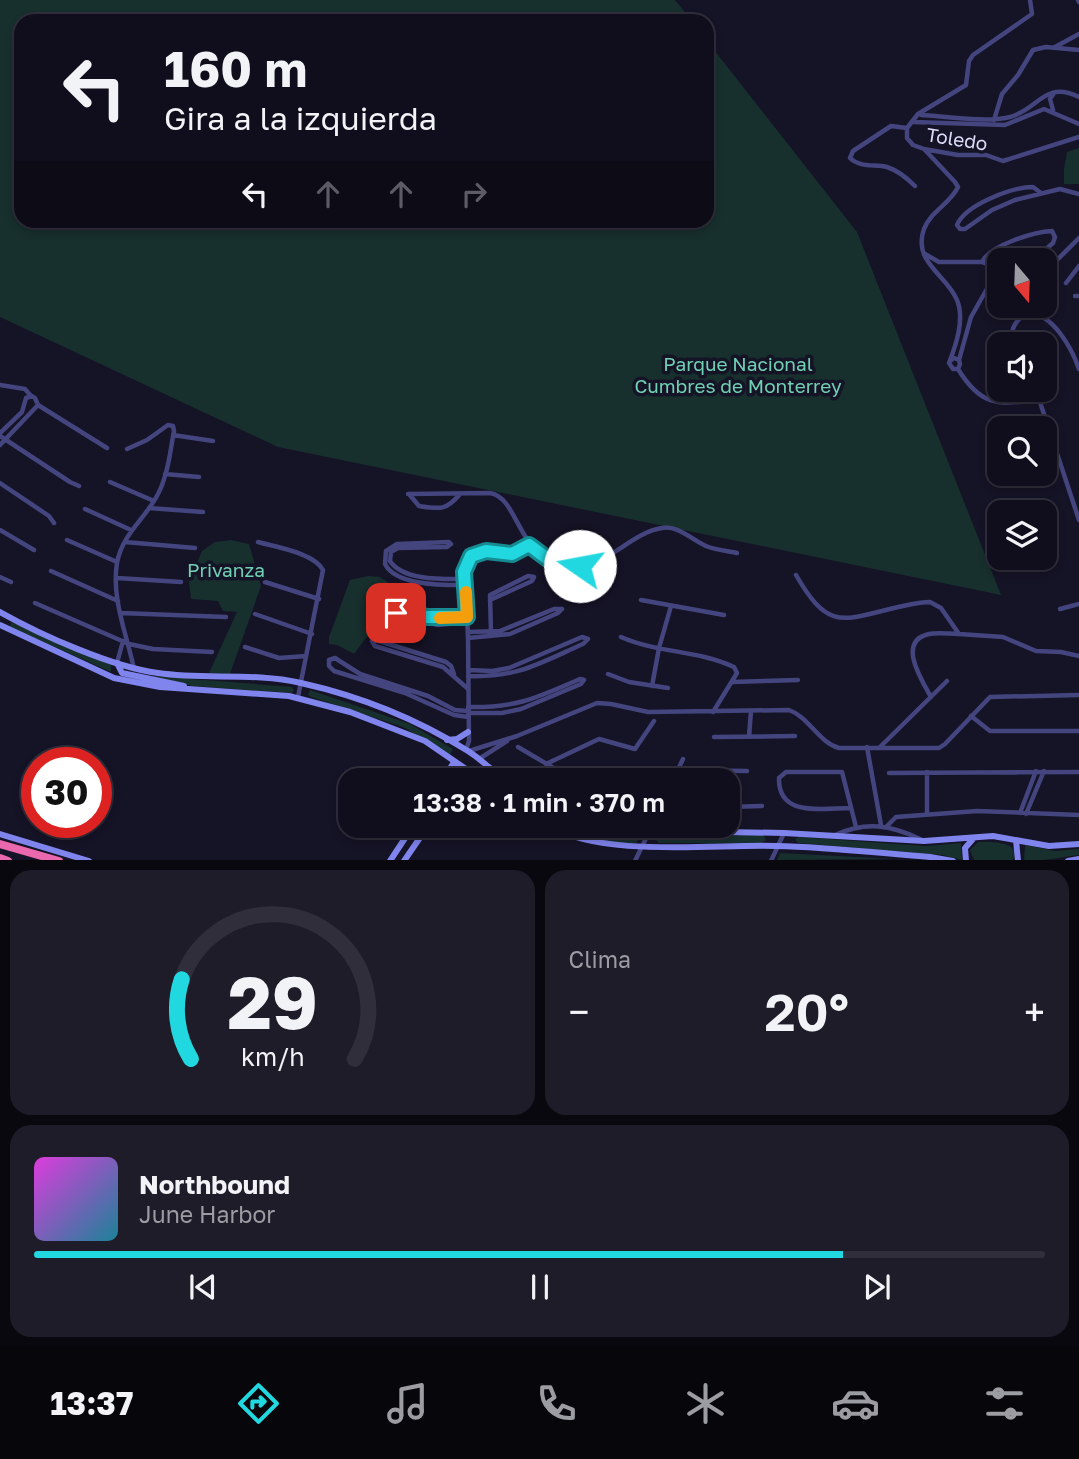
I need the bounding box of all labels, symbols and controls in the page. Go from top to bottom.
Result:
text: 160 m [164,39,307,98]
icon: left [49,42,140,133]
text: Gira a la izquierda [164,99,437,137]
street label: Toledo [925,122,989,155]
icon: left [236,175,274,213]
icon: ahead [309,175,347,213]
icon: ahead [382,175,420,213]
icon: right [455,175,493,213]
north arrow [987,248,1057,318]
map controls [987,248,1057,570]
button: sound [987,332,1057,402]
park label: Parque Nacional Cumbres de Monterrey [634,352,842,397]
button: search [987,416,1057,486]
button: layers [987,500,1057,570]
position arrow [543,529,617,603]
park label: Privanza [187,558,265,581]
pin [366,583,426,643]
icon: arrive [377,594,415,632]
speed limit sign: 30 [21,747,112,838]
text: 13:38 · 1 min · 370 m [413,787,665,818]
text: Clima [569,945,631,973]
text: 29 [227,958,318,1045]
text: 20° [764,980,849,1042]
text: − [569,989,589,1034]
text: + [1024,989,1045,1034]
text: km/h [240,1040,304,1071]
text: Northbound [139,1169,290,1200]
text: June Harbor [139,1200,275,1228]
icon: previous [184,1268,222,1306]
icon: pause [521,1268,559,1306]
icon: next [858,1268,896,1306]
icon: directions [234,1379,283,1428]
icon: music [383,1379,432,1428]
icon: phone [532,1379,581,1428]
icon: climate [681,1379,730,1428]
icon: car [831,1379,880,1428]
icon: filters [980,1379,1029,1428]
text: 13:37 [50,1384,133,1422]

